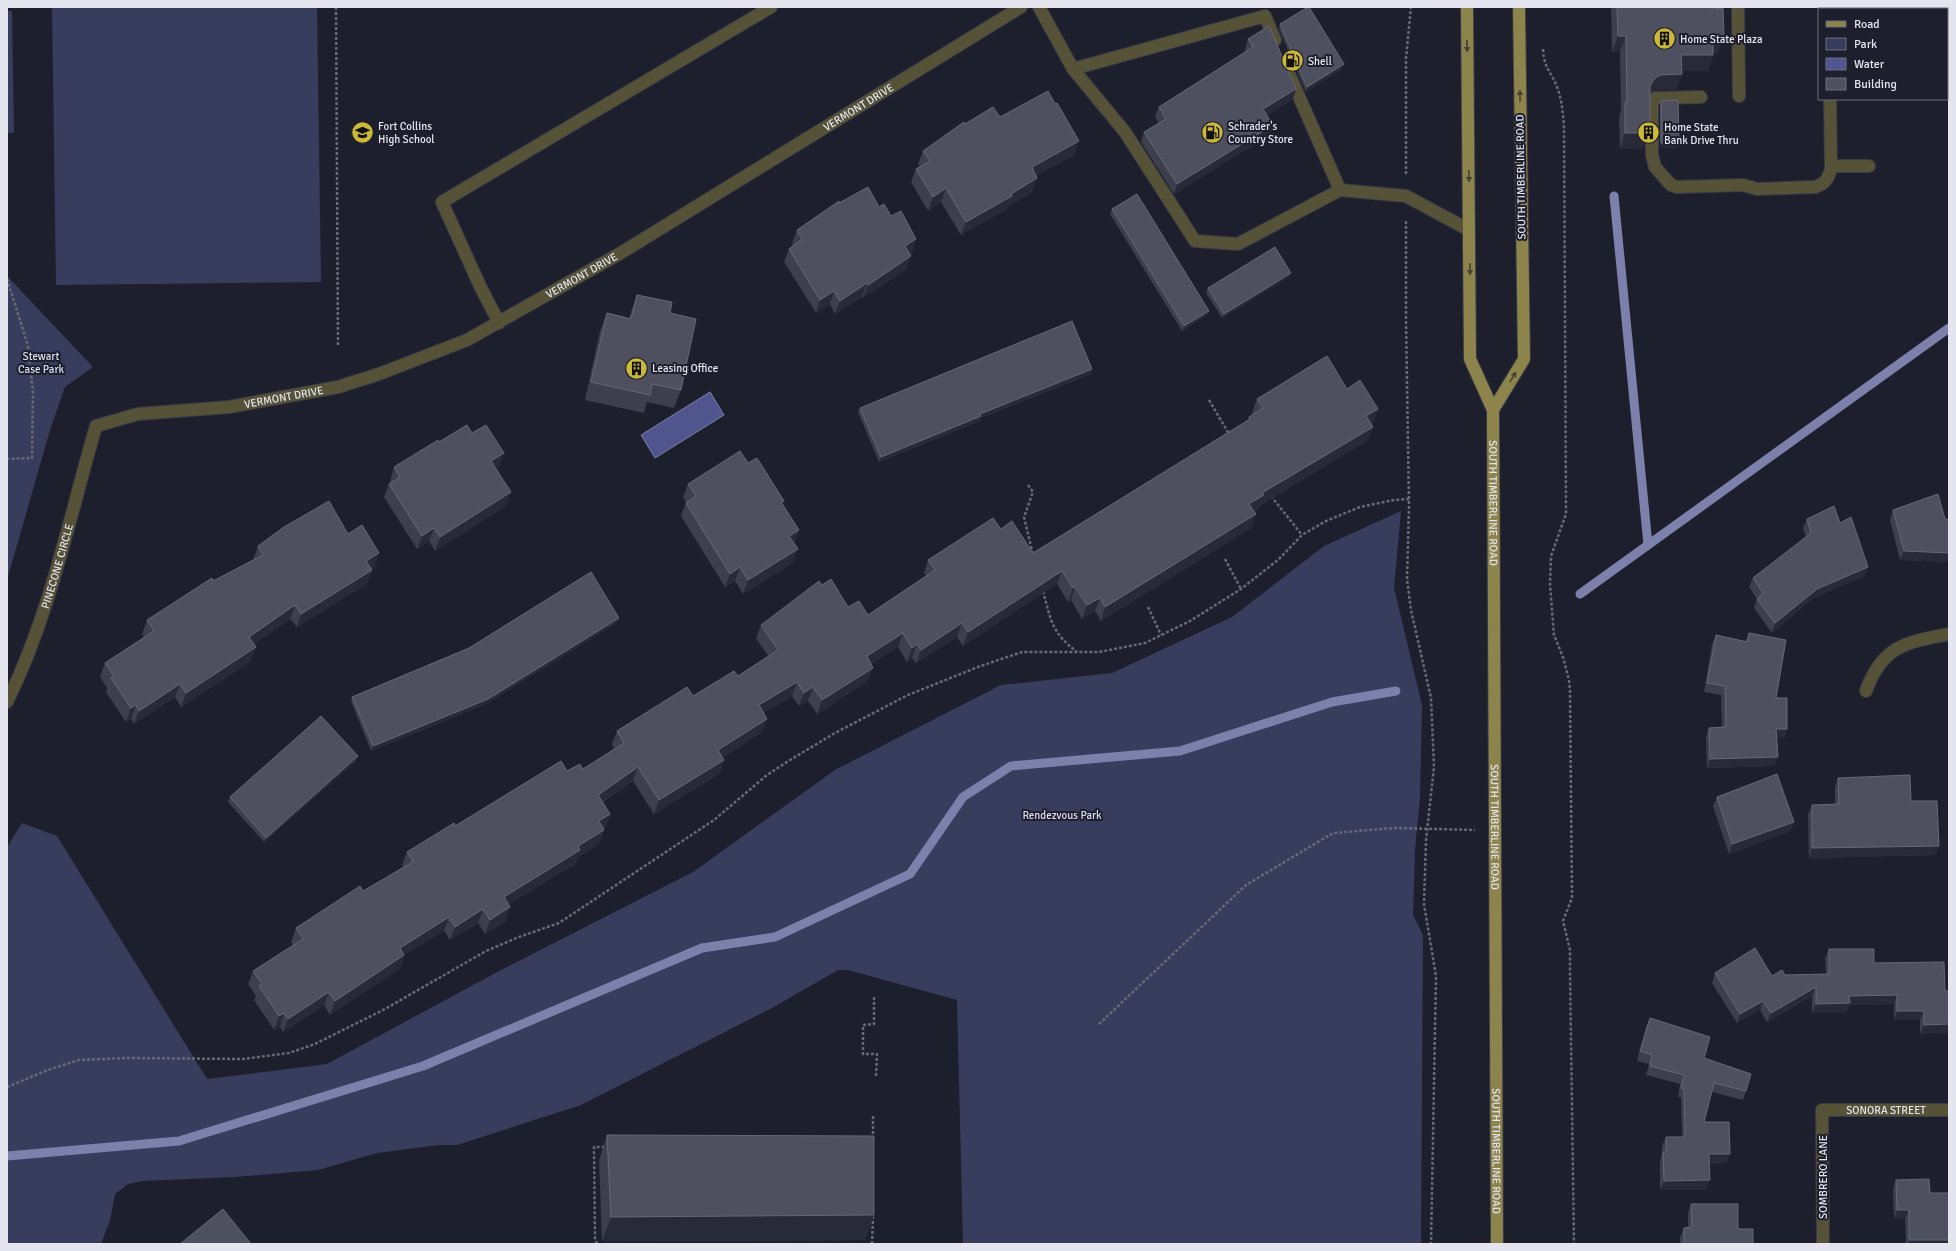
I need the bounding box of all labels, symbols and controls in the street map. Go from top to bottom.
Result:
legend [1818,8,1948,100]
text: Road [1854,17,1880,32]
building icon: Home State Plaza [1652,26,1678,52]
place label: Home State Plaza [1680,33,1763,46]
text: Park [1854,37,1877,52]
one-way arrow [1464,40,1471,52]
fuel station icon: Shell [1279,48,1305,74]
place label: Shell [1308,55,1332,68]
text: Water [1854,57,1885,72]
text: Building [1854,77,1897,92]
street label: VERMONT DRIVE [821,80,896,134]
one-way arrow [1517,89,1523,102]
street label: SOUTH TIMBERLINE ROAD [1513,114,1529,240]
school or university icon: Fort Collins High School [349,119,375,145]
fuel station icon: Schrader's Country Store [1200,119,1226,145]
place label: Fort Collins High School [378,120,435,146]
place label: Schrader's Country Store [1228,120,1293,146]
building icon: Home State Bank Drive Thru [1635,120,1661,146]
place label: Home State Bank Drive Thru [1664,121,1739,147]
one-way arrow [1466,170,1472,183]
street label: VERMONT DRIVE [543,250,619,301]
one-way arrow [1466,263,1473,275]
park label: Stewart Case Park [18,350,64,376]
building icon: Leasing Office [624,355,650,381]
place label: Leasing Office [652,362,718,375]
one-way arrow [1510,371,1517,383]
street label: VERMONT DRIVE [243,383,324,411]
street label: SOUTH TIMBERLINE ROAD [1487,440,1500,566]
street label: PINECONE CIRCLE [38,522,76,610]
street label: SOUTH TIMBERLINE ROAD [1488,764,1502,890]
park label: Rendezvous Park [1022,809,1102,822]
street label: SOUTH TIMBERLINE ROAD [1490,1088,1503,1214]
street label: SONORA STREET [1846,1104,1926,1117]
street label: SOMBRERO LANE [1817,1135,1830,1219]

